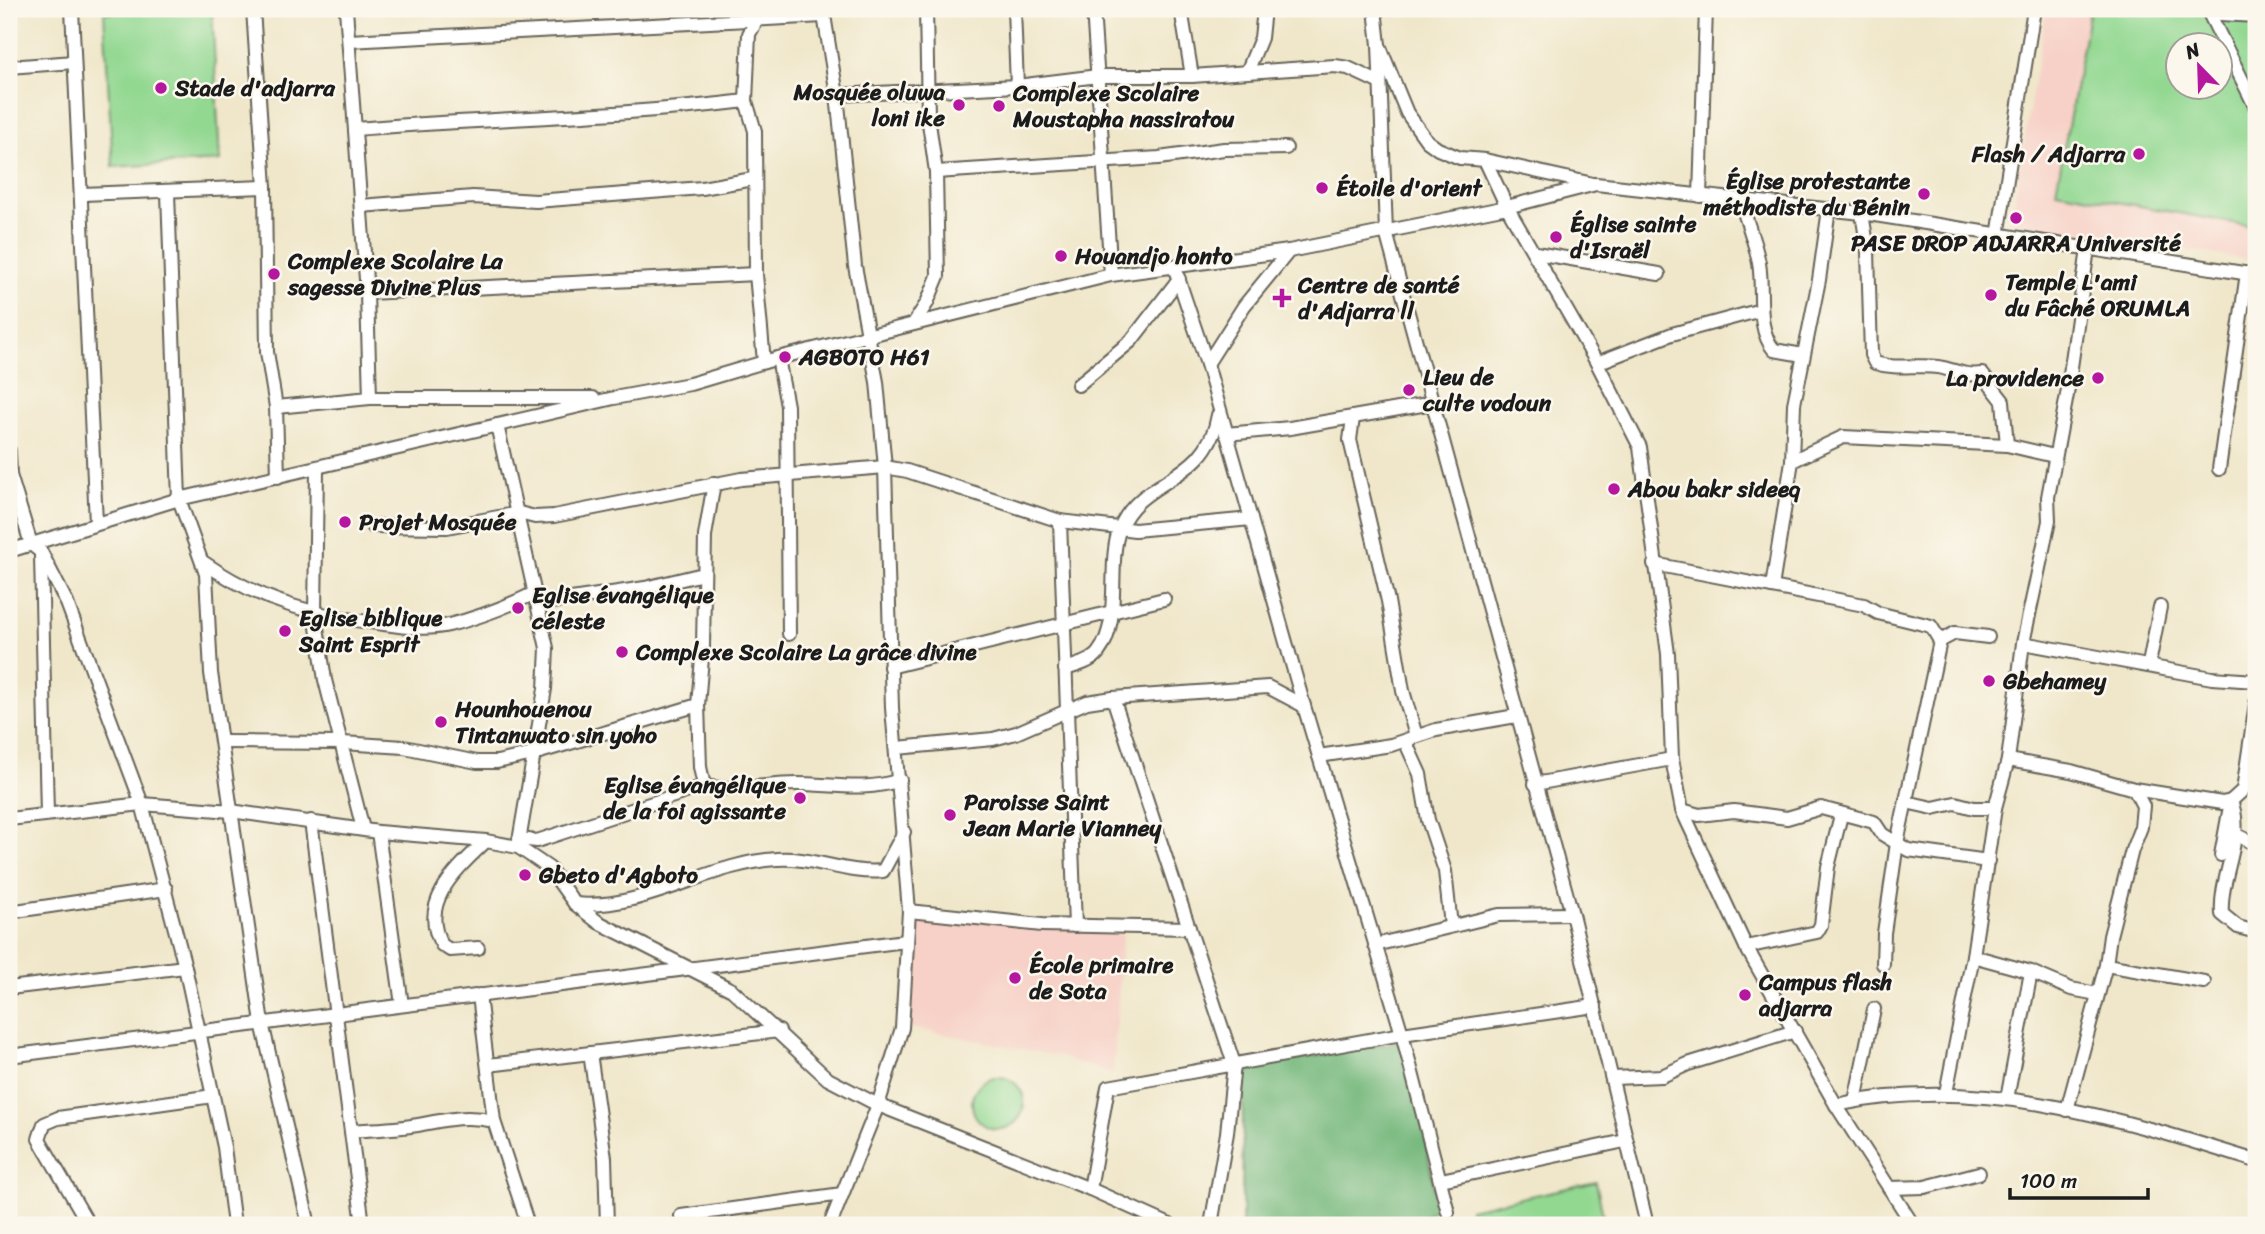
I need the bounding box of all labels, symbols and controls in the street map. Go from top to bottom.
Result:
north arrow [2164,32,2234,102]
text: N [2179,33,2206,69]
place label: Stade d'adjarra [174,68,336,109]
place label: Mosquée oluwa loni ike [793,72,945,139]
place label: Complexe Scolaire Moustapha nassiratou [1012,73,1235,140]
marker: Stade d'adjarra [153,80,169,96]
marker: Mosquée oluwa loni ike [951,97,967,113]
marker: Complexe Scolaire Moustapha nassiratou [991,98,1007,114]
place label: Flash / Adjarra [1971,134,2126,175]
marker: Flash / Adjarra [2131,146,2147,162]
place label: Église protestante méthodiste du Bénin [1702,161,1911,228]
place label: Étoile d'orient [1336,168,1483,209]
marker: Étoile d'orient [1314,180,1330,196]
marker: Église protestante méthodiste du Bénin [1916,186,1932,202]
place label: Église sainte d'Israël [1570,204,1697,271]
marker: PASE DROP ADJARRA Université [2008,210,2024,226]
place label: PASE DROP ADJARRA Université [1851,223,2181,264]
marker: Église sainte d'Israël [1548,229,1564,245]
place label: Houandjo honto [1074,236,1233,277]
place label: Complexe Scolaire La sagesse Divine Plus [287,241,504,308]
marker: Houandjo honto [1053,248,1069,264]
place label: Temple L'ami du Fâché ORUMLA [2005,262,2190,329]
place label: Centre de santé d'Adjarra ll [1297,265,1460,332]
marker: Complexe Scolaire La sagesse Divine Plus [266,266,282,282]
marker: Temple L'ami du Fâché ORUMLA [1983,287,1999,303]
marker: Centre de santé d'Adjarra ll [1272,288,1292,308]
place label: AGBOTO H61 [798,337,930,378]
marker: AGBOTO H61 [777,349,793,365]
place label: Lieu de culte vodoun [1422,357,1552,424]
place label: La providence [1946,358,2084,399]
marker: La providence [2090,370,2106,386]
marker: Lieu de culte vodoun [1401,382,1417,398]
place label: Abou bakr sideeq [1627,469,1801,510]
marker: Abou bakr sideeq [1606,481,1622,497]
place label: Projet Mosquée [359,502,517,543]
marker: Projet Mosquée [337,514,353,530]
place label: Eglise évangélique céleste [531,575,715,642]
place label: Eglise biblique Saint Esprit [298,598,443,665]
marker: Eglise évangélique céleste [510,600,526,616]
marker: Eglise biblique Saint Esprit [277,623,293,639]
place label: Complexe Scolaire La grâce divine [635,632,978,673]
marker: Complexe Scolaire La grâce divine [614,644,630,660]
place label: Gbehamey [2002,661,2107,702]
marker: Gbehamey [1981,673,1997,689]
place label: Hounhouenou Tintanwato sin yoho [454,689,657,756]
marker: Hounhouenou Tintanwato sin yoho [433,714,449,730]
place label: Eglise évangélique de la foi agissante [603,765,787,832]
place label: Paroisse Saint Jean Marie Vianney [962,782,1162,849]
marker: Eglise évangélique de la foi agissante [792,790,808,806]
marker: Paroisse Saint Jean Marie Vianney [942,807,958,823]
place label: Gbeto d'Agboto [538,855,698,896]
marker: Gbeto d'Agboto [517,867,533,883]
place label: École primaire de Sota [1029,945,1174,1012]
place label: Campus flash adjarra [1758,962,1892,1029]
marker: École primaire de Sota [1007,970,1023,986]
marker: Campus flash adjarra [1737,987,1753,1003]
scale bar [2010,1157,2148,1201]
text: 100 m [2020,1162,2077,1200]

